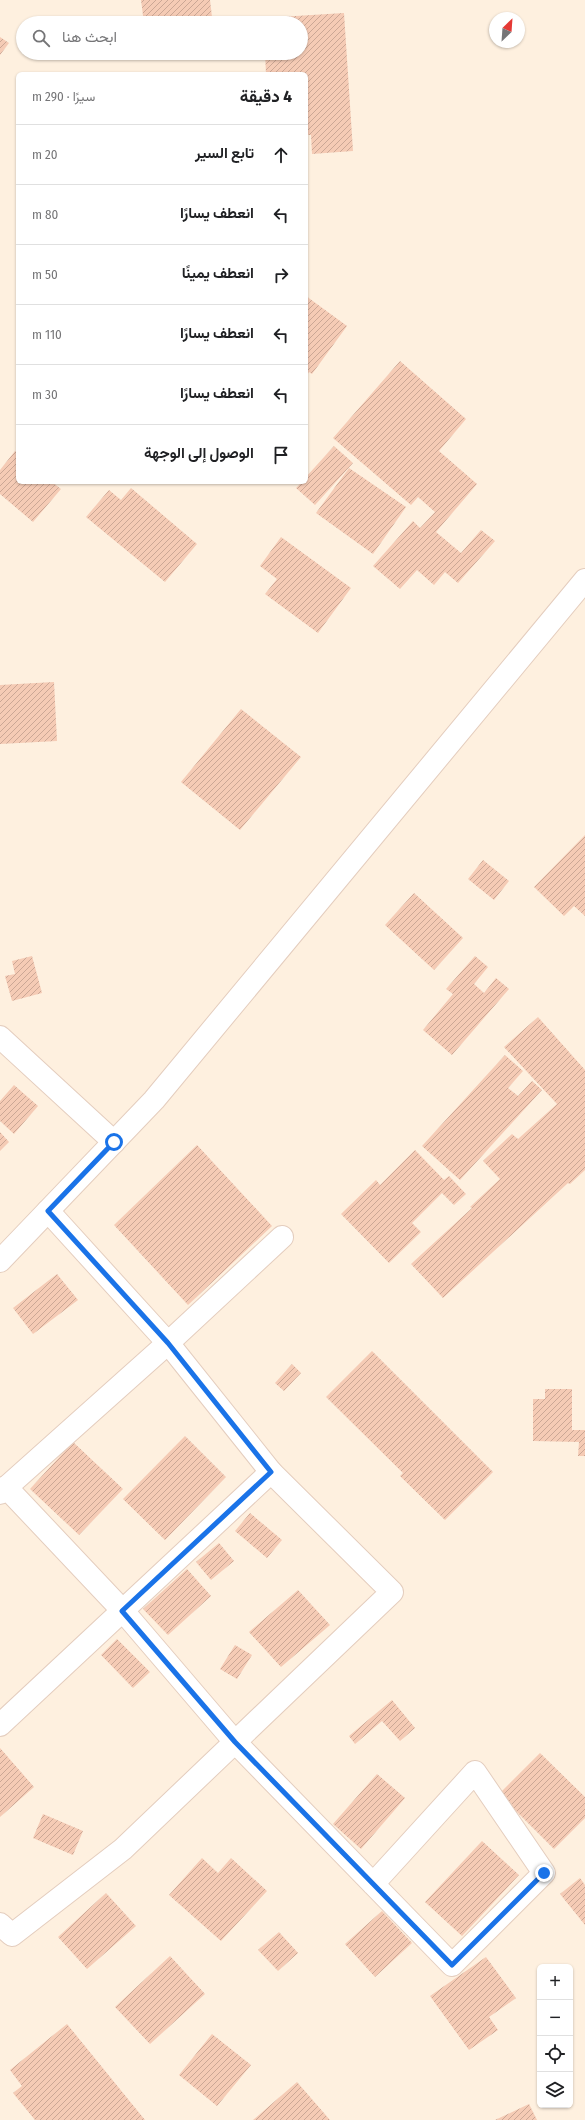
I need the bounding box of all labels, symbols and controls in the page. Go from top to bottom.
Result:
north arrow [489,12,525,48]
search box [16,16,308,60]
icon: search [30,27,52,49]
text: ابحث هنا [62,28,117,46]
text: 4 دقيقة [240,86,292,107]
text: سيرًا · 290 m [32,89,95,104]
text: تابع السير [195,144,254,162]
icon: ahead [270,144,292,166]
text: 20 m [32,147,58,162]
text: انعطف يسارًا [180,204,254,222]
icon: left [270,204,292,226]
text: 80 m [32,207,58,222]
text: انعطف يمينًا [182,264,254,282]
icon: right [270,264,292,286]
text: 50 m [32,267,58,282]
text: انعطف يسارًا [180,324,254,342]
icon: left [270,324,292,346]
text: 110 m [32,327,62,342]
text: انعطف يسارًا [180,384,254,402]
icon: left [270,384,292,406]
text: 30 m [32,387,58,402]
text: الوصول إلى الوجهة [144,444,254,462]
icon: arrive [270,444,292,466]
route start [105,1133,123,1151]
route end [535,1864,553,1882]
map controls [537,1964,573,2108]
button: + [537,1964,573,2000]
button: − [537,2000,573,2036]
button: locate [537,2036,573,2072]
button: layers [537,2072,573,2108]

